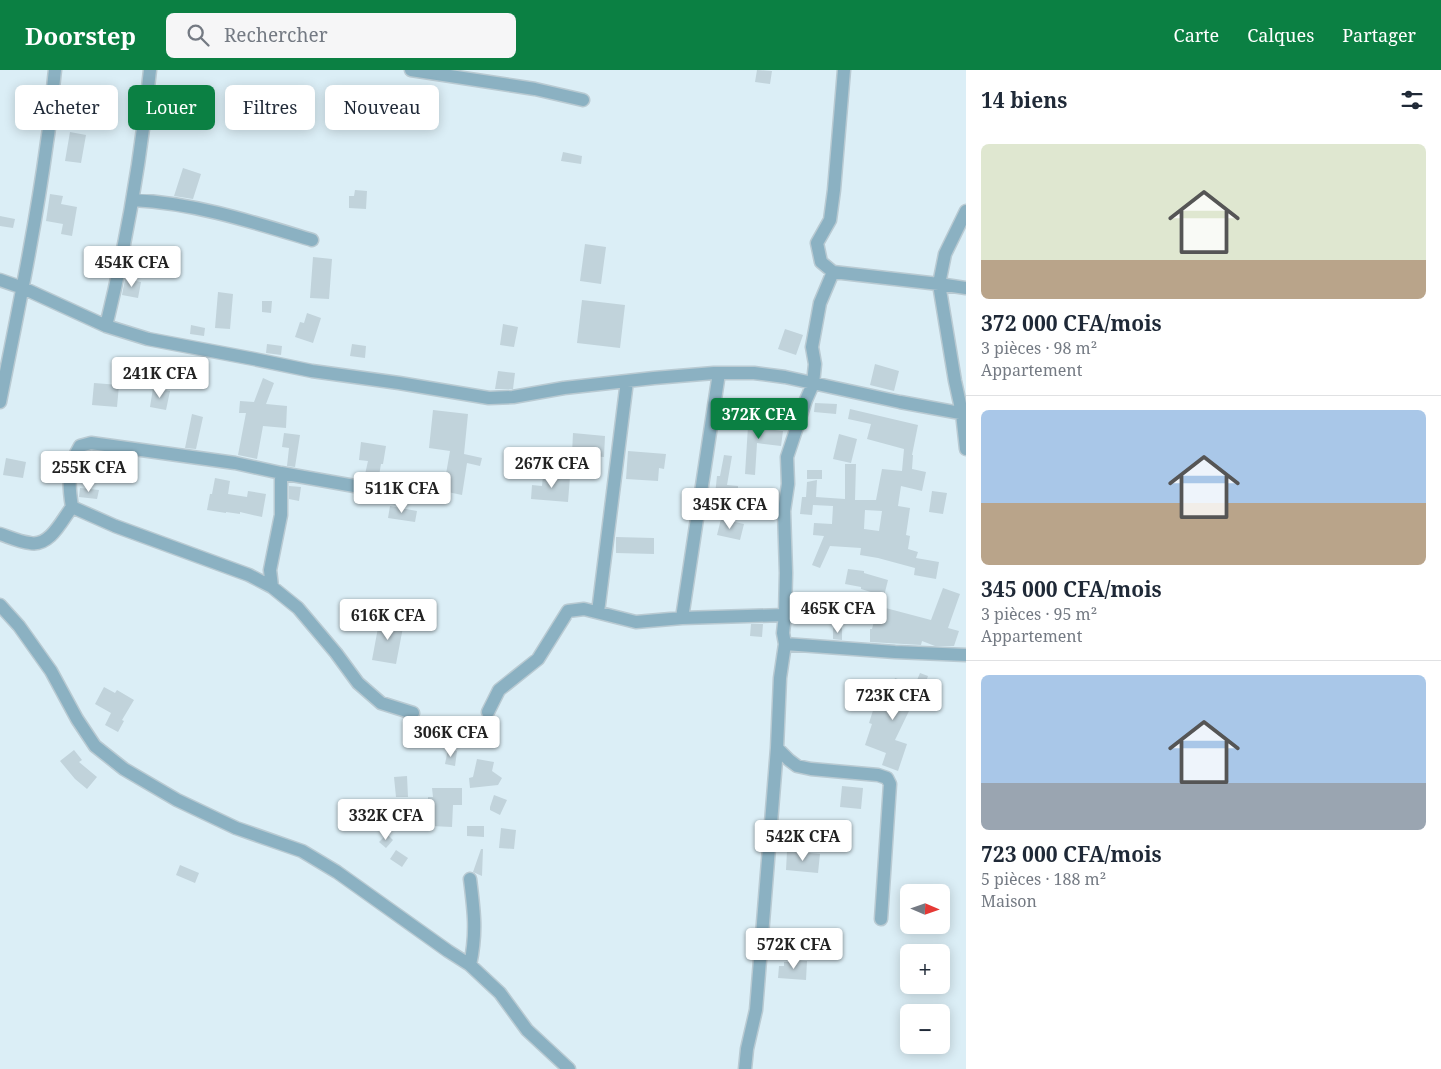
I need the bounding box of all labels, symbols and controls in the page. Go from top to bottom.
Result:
search box [166,13,516,58]
text: Doorstep [25,19,136,52]
icon: search [184,21,212,49]
text: Rechercher [224,22,328,48]
text: Carte [1174,23,1219,47]
text: Calques [1247,23,1314,47]
text: Partager [1342,23,1416,47]
chip: Acheter [15,85,118,130]
chip: Louer [128,85,215,130]
chip: Filtres [225,85,315,130]
chip: Nouveau [325,85,439,130]
text: 14 biens [981,86,1067,114]
icon: filters [1398,86,1426,114]
icon: home [1159,177,1249,267]
pin: 454K CFA [80,246,184,288]
text: 454K CFA [95,251,169,273]
text: 372 000 CFA/mois [981,309,1162,337]
text: 3 pièces · 98 m² [981,337,1097,359]
pin: 241K CFA [108,356,212,399]
text: Appartement [981,359,1082,381]
text: 241K CFA [123,362,197,384]
pin: 372K CFA [707,398,811,440]
text: 372K CFA [722,403,796,425]
icon: home [1159,442,1249,532]
pin: 267K CFA [500,446,604,489]
pin: 255K CFA [37,450,141,493]
text: 267K CFA [515,452,589,474]
text: 255K CFA [52,456,126,478]
pin: 511K CFA [350,472,454,514]
text: 511K CFA [365,477,439,499]
pin: 345K CFA [678,488,782,530]
text: 345K CFA [693,493,767,515]
text: 345 000 CFA/mois [981,575,1162,603]
pin: 465K CFA [786,592,890,634]
text: 465K CFA [801,597,875,619]
pin: 616K CFA [336,598,440,641]
text: 3 pièces · 95 m² [981,603,1097,625]
text: 616K CFA [351,604,425,626]
text: Appartement [981,625,1082,647]
pin: 723K CFA [841,678,945,721]
text: 723K CFA [856,684,930,706]
icon: home [1159,707,1249,797]
pin: 306K CFA [399,716,503,758]
text: 306K CFA [414,721,488,743]
pin: 332K CFA [334,798,438,841]
text: 332K CFA [349,804,423,826]
pin: 542K CFA [751,820,855,862]
text: 542K CFA [766,825,840,847]
text: 723 000 CFA/mois [981,840,1162,868]
text: 5 pièces · 188 m² [981,868,1106,890]
north arrow [900,884,950,934]
map controls [900,884,950,1054]
text: Maison [981,890,1037,912]
pin: 572K CFA [742,928,846,970]
text: 572K CFA [757,933,831,955]
button: + [900,944,950,994]
button: − [900,1004,950,1054]

